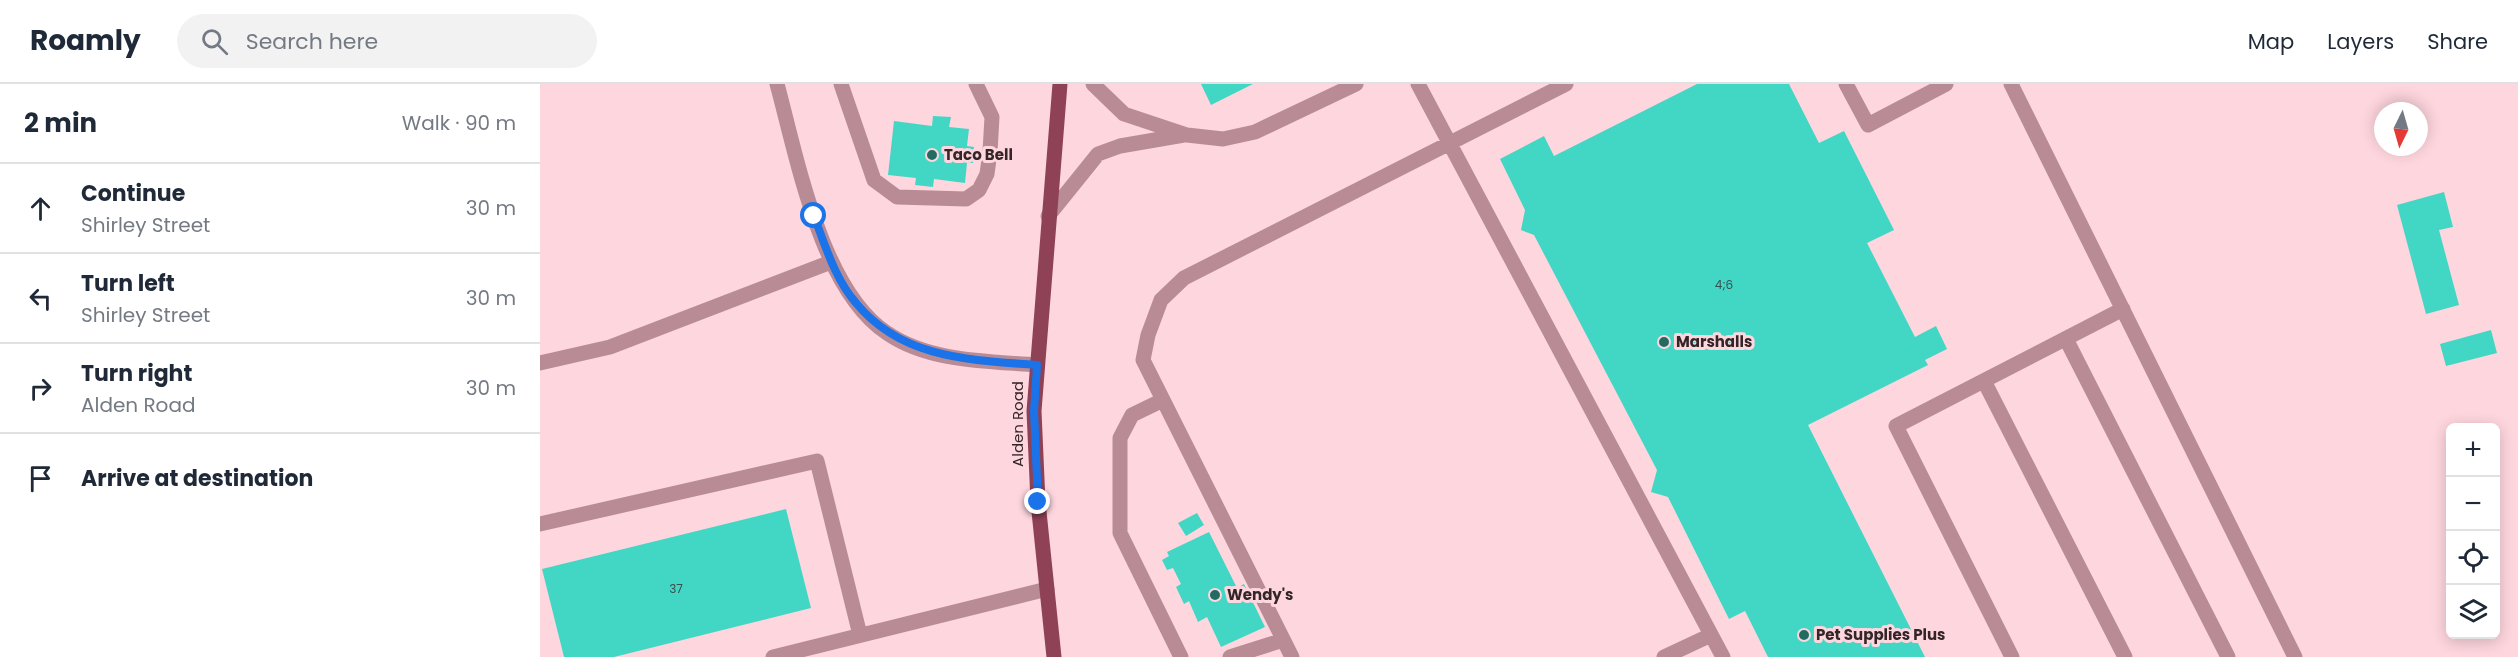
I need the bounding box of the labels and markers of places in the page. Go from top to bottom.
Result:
place label: Taco Bell [944,144,1013,165]
marker: Taco Bell [925,148,939,162]
place label: Marshalls [1676,331,1752,352]
marker: Marshalls [1657,335,1671,349]
place label: Wendy's [1227,584,1293,605]
marker: Wendy's [1208,588,1222,602]
place label: Pet Supplies Plus [1816,624,1945,645]
marker: Pet Supplies Plus [1797,628,1811,642]

